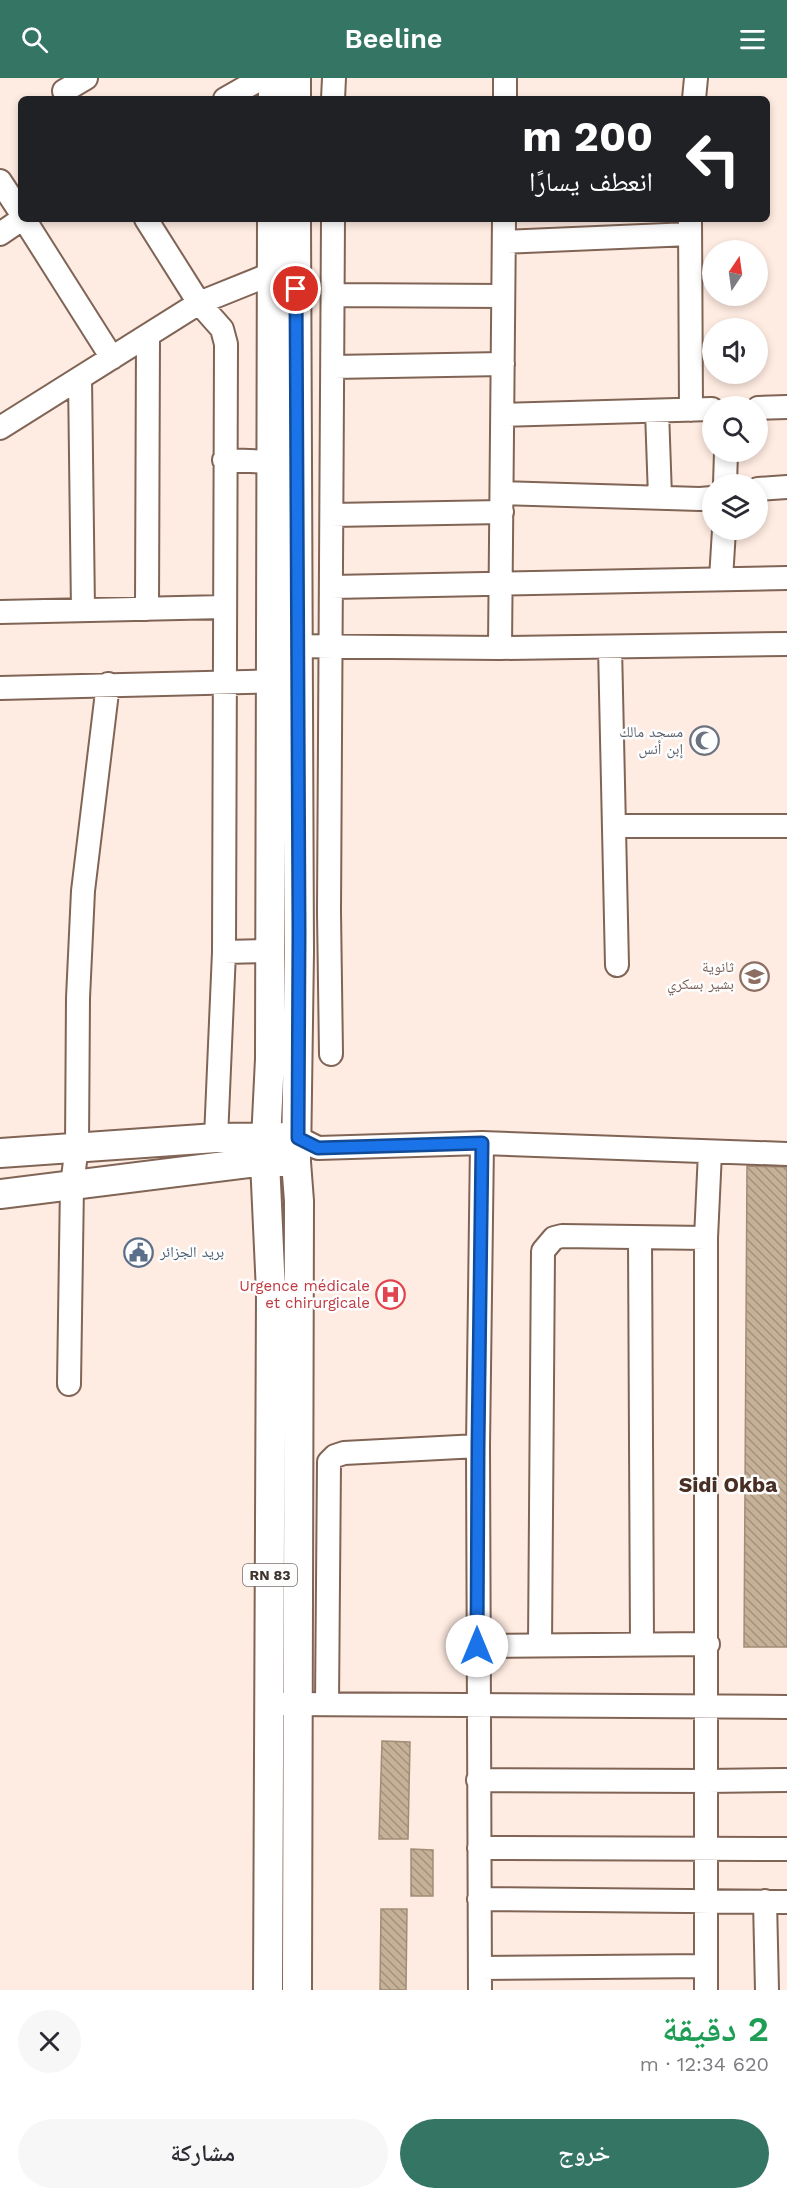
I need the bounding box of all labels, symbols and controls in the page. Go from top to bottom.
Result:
icon: search [18,23,51,56]
text: Beeline [345,23,443,55]
icon: menu [736,23,769,56]
text: 200 m [522,112,653,161]
icon: left [674,120,752,198]
text: انعطف يسارًا [529,166,653,198]
north arrow [702,240,768,306]
map controls [702,240,768,540]
pin [270,263,321,314]
icon: arrive [279,272,312,305]
button: sound [702,318,768,384]
button: search [702,396,768,462]
button: layers [702,474,768,540]
place label: مسجد مالك إبن أنس [619,723,683,759]
mosque icon: مسجد مالك إبن أنس [688,725,720,757]
place label: ثانوية بشير بسكري [667,958,734,996]
school or university icon: ثانوية بشير بسكري [739,960,771,992]
public building icon: بريد الجزائر [123,1236,155,1268]
place label: بريد الجزائر [159,1243,224,1261]
place label: Urgence médicale et chirurgicale [239,1277,370,1312]
hospital icon: Urgence médicale et chirurgicale [375,1279,407,1311]
district label: Sidi Okba [679,1472,778,1497]
road number: RN 83 [243,1564,297,1586]
position arrow [445,1614,509,1678]
text: 2 دقيقة [662,2008,769,2050]
button: close [18,2010,81,2073]
text: 620 m · 12:34 [640,2052,769,2076]
button: مشاركة [18,2119,388,2188]
button: خروج [400,2119,769,2188]

